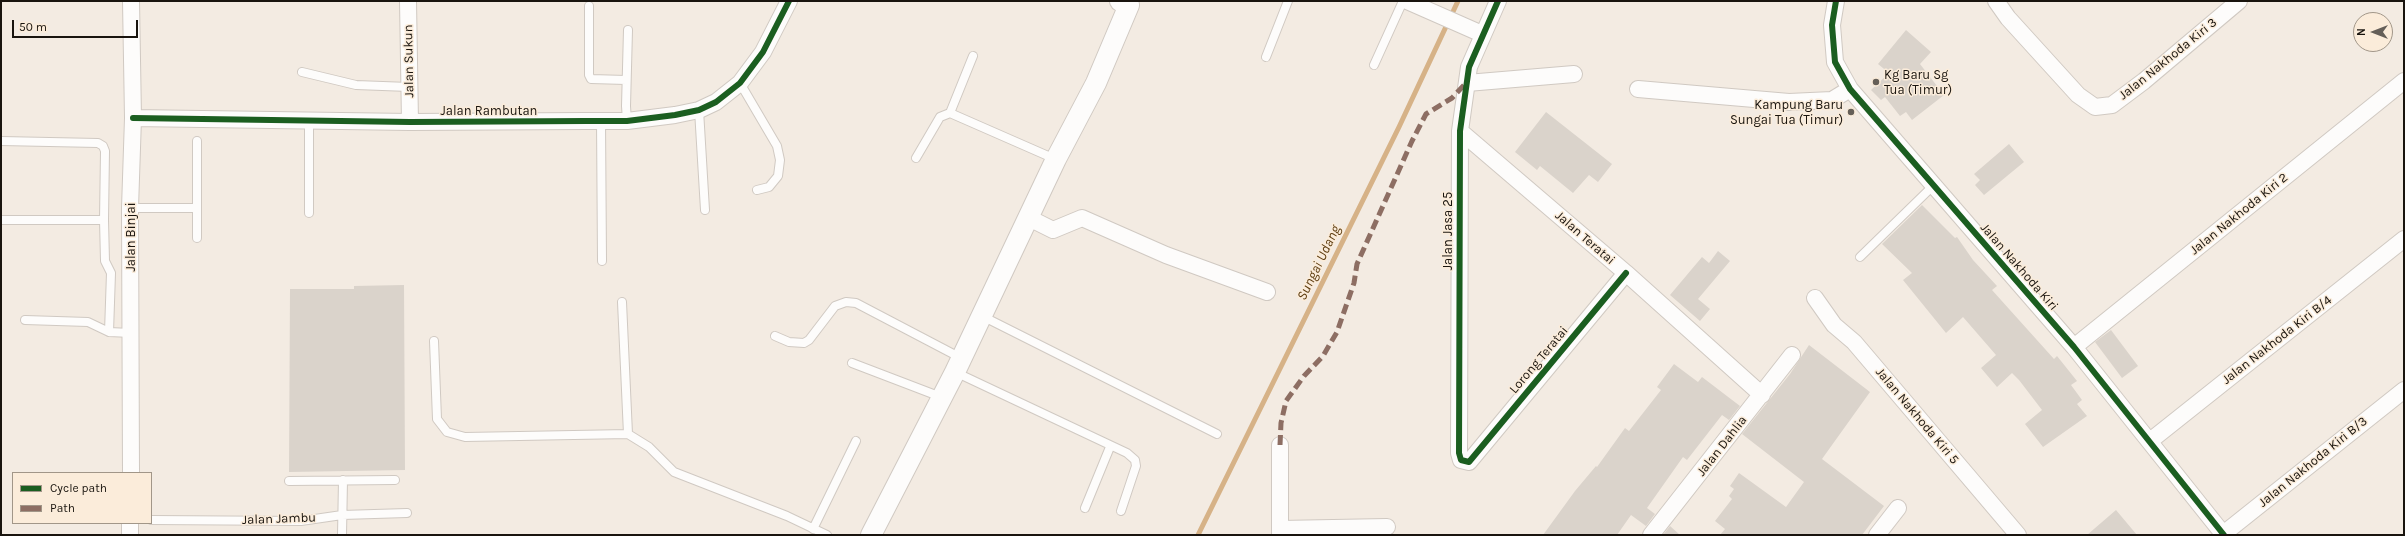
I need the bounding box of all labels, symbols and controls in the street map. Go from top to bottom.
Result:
scale bar [14,12,140,38]
north arrow [2353,12,2393,52]
street label: Jalan Nakhoda Kiri 3 [2116,15,2220,103]
text: 50 m [19,20,47,34]
street label: Jalan Sukun [401,24,417,98]
text: N [2355,28,2368,36]
place label: Kg Baru Sg Tua (Timur) [1884,67,1952,98]
marker: Kg Baru Sg Tua (Timur) [1871,77,1881,87]
place label: Kampung Baru Sungai Tua (Timur) [1730,97,1843,128]
street label: Jalan Rambutan [441,103,537,119]
marker: Kampung Baru Sungai Tua (Timur) [1846,107,1856,117]
street label: Jalan Nakhoda Kiri 2 [2187,170,2291,258]
street label: Jalan Jasa 25 [1440,192,1456,270]
street label: Jalan Binjai [123,202,139,272]
street label: Jalan Teratai [1552,208,1618,268]
street label: Jalan Nakhoda Kiri [1977,220,2061,314]
water label: Sungai Udang [1294,223,1344,303]
street label: Jalan Nakhoda Kiri B/4 [2219,292,2335,388]
street label: Lorong Teratai [1506,323,1572,397]
street label: Jalan Nakhoda Kiri 5 [1872,365,1962,467]
street label: Jalan Dahlia [1694,413,1750,479]
street label: Jalan Nakhoda Kiri B/3 [2256,413,2370,511]
legend [12,472,152,524]
text: Cycle path [50,481,107,495]
text: Path [50,501,75,515]
street label: Jalan Jambu [242,510,316,528]

